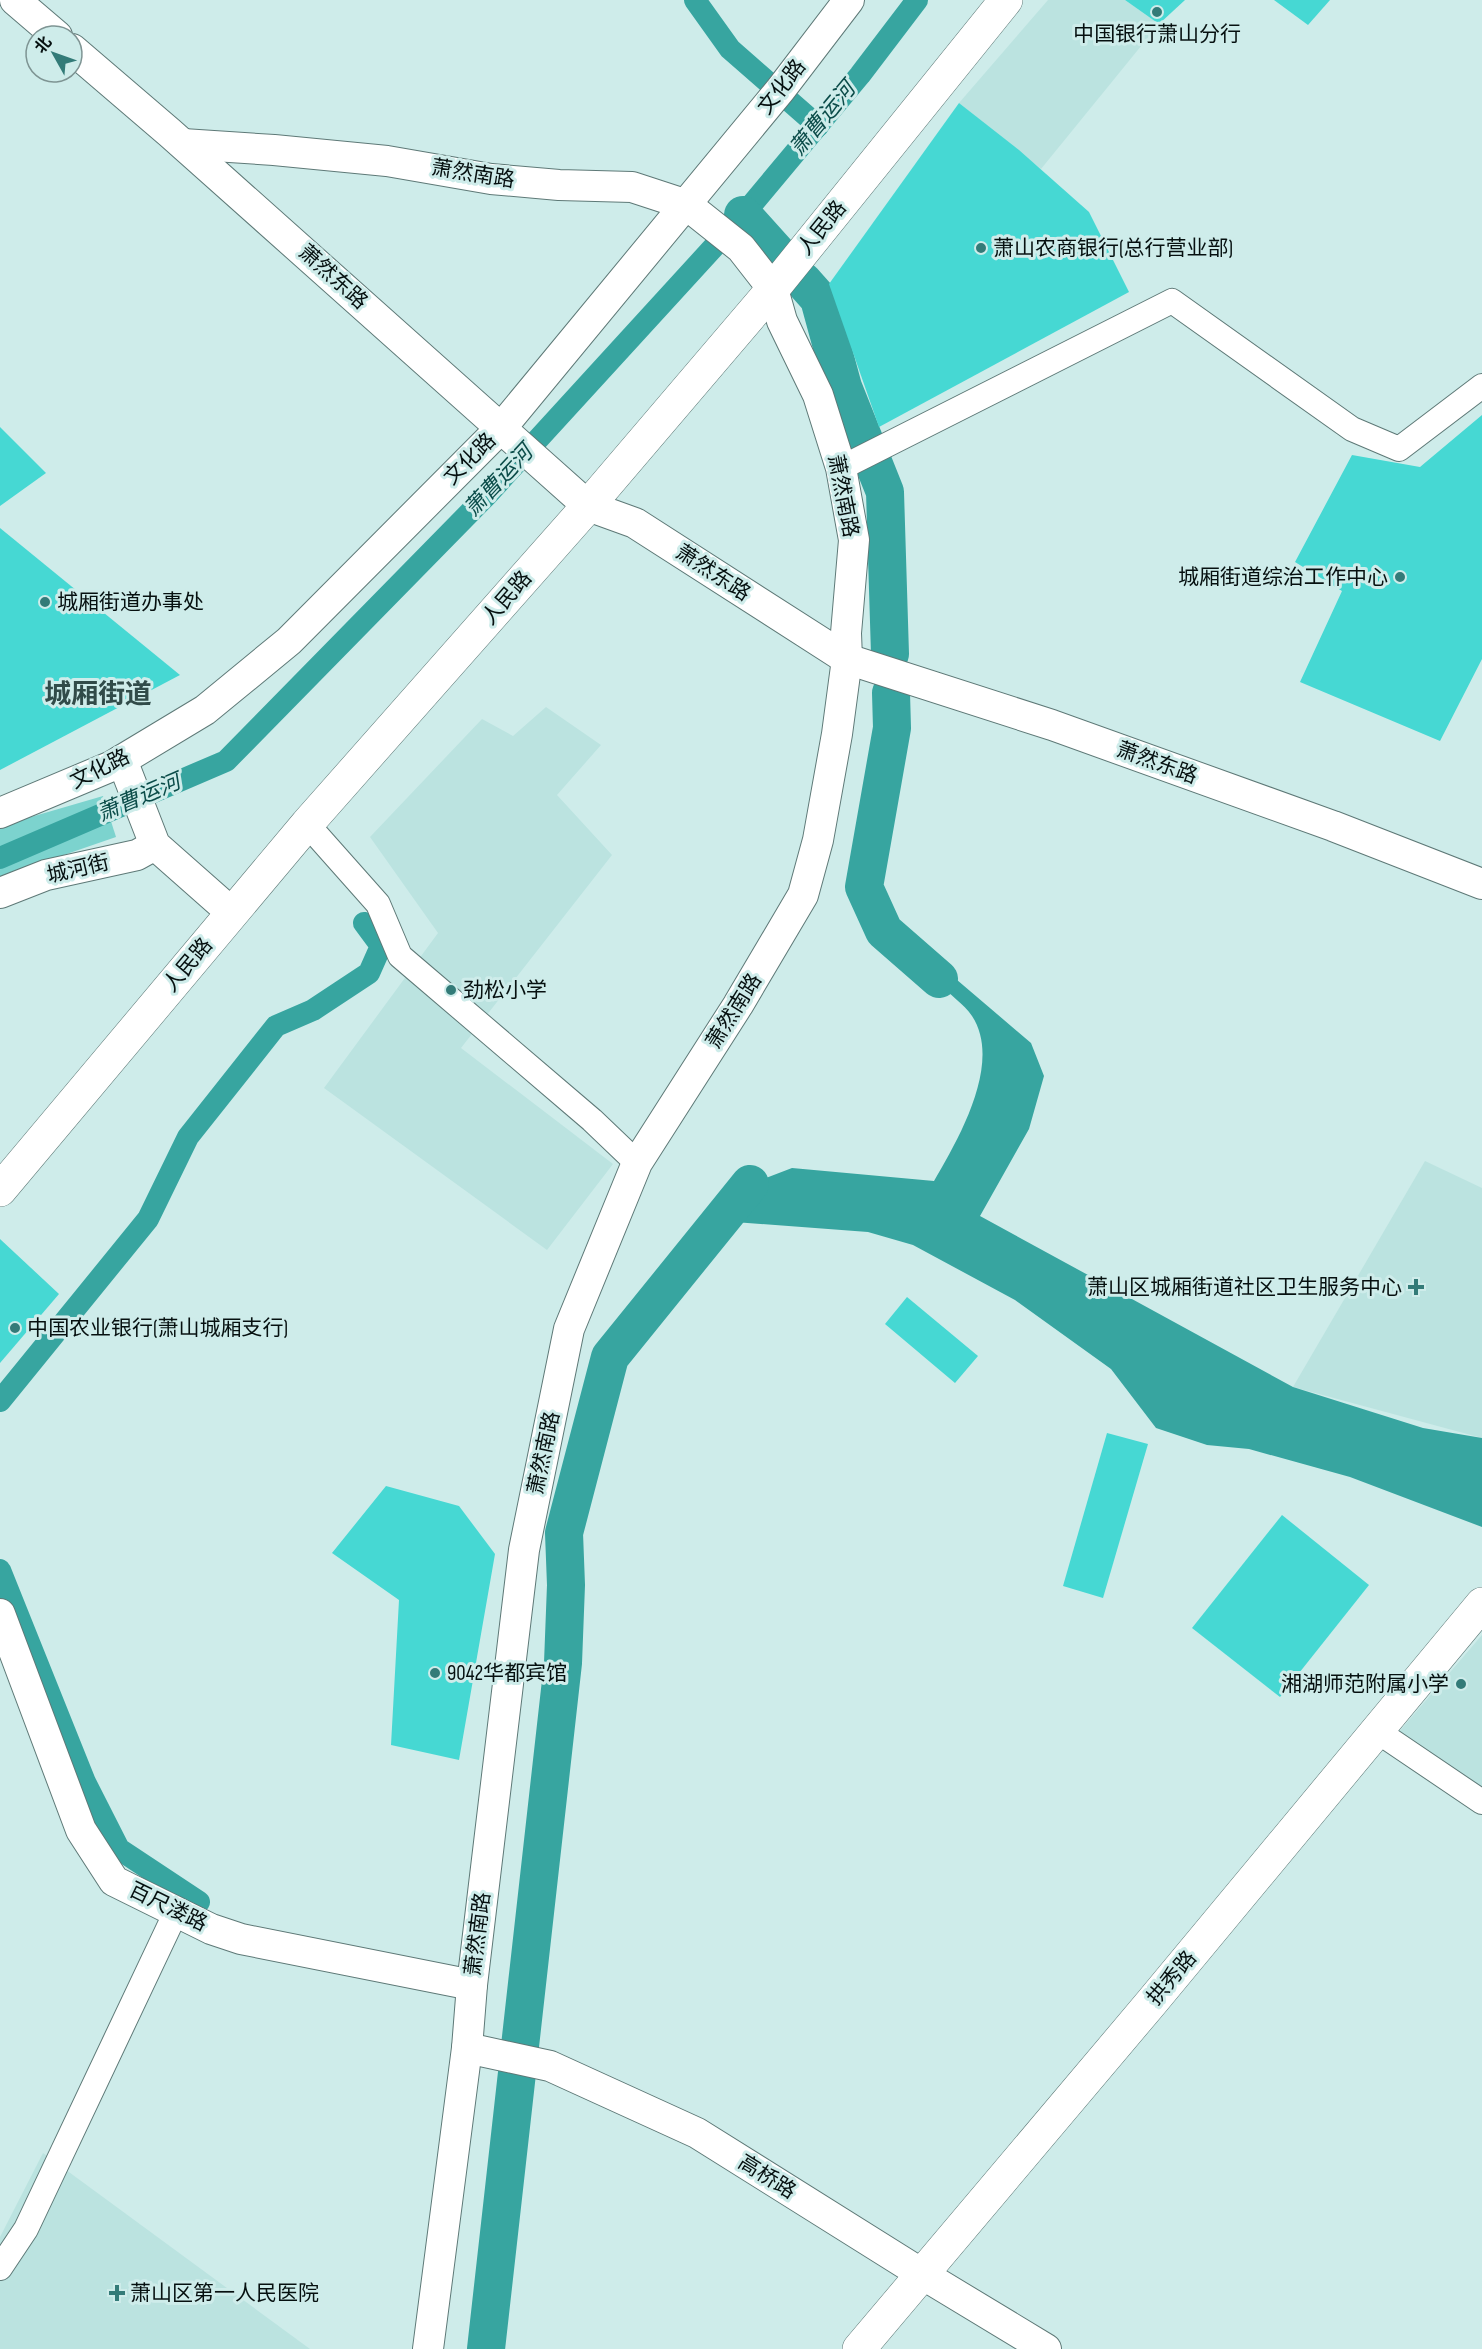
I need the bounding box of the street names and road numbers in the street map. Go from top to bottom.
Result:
street label: 文化路 [753,54,811,120]
street label: 萧然南路 [430,155,516,193]
street label: 人民路 [792,196,852,260]
street label: 萧然东路 [293,240,373,314]
street label: 文化路 [439,428,501,490]
street label: 萧然南路 [823,452,863,540]
street label: 萧然东路 [671,540,755,606]
street label: 人民路 [477,566,537,630]
street label: 萧然东路 [1113,737,1201,789]
street label: 文化路 [66,744,134,794]
street label: 城河街 [44,850,112,888]
street label: 人民路 [158,933,218,997]
street label: 萧然南路 [701,969,767,1053]
street label: 萧然南路 [523,1409,565,1497]
street label: 百尺溇路 [125,1877,211,1937]
street label: 萧然南路 [460,1891,496,1977]
street label: 拱秀路 [1142,1946,1202,2010]
street label: 高桥路 [734,2150,800,2204]

